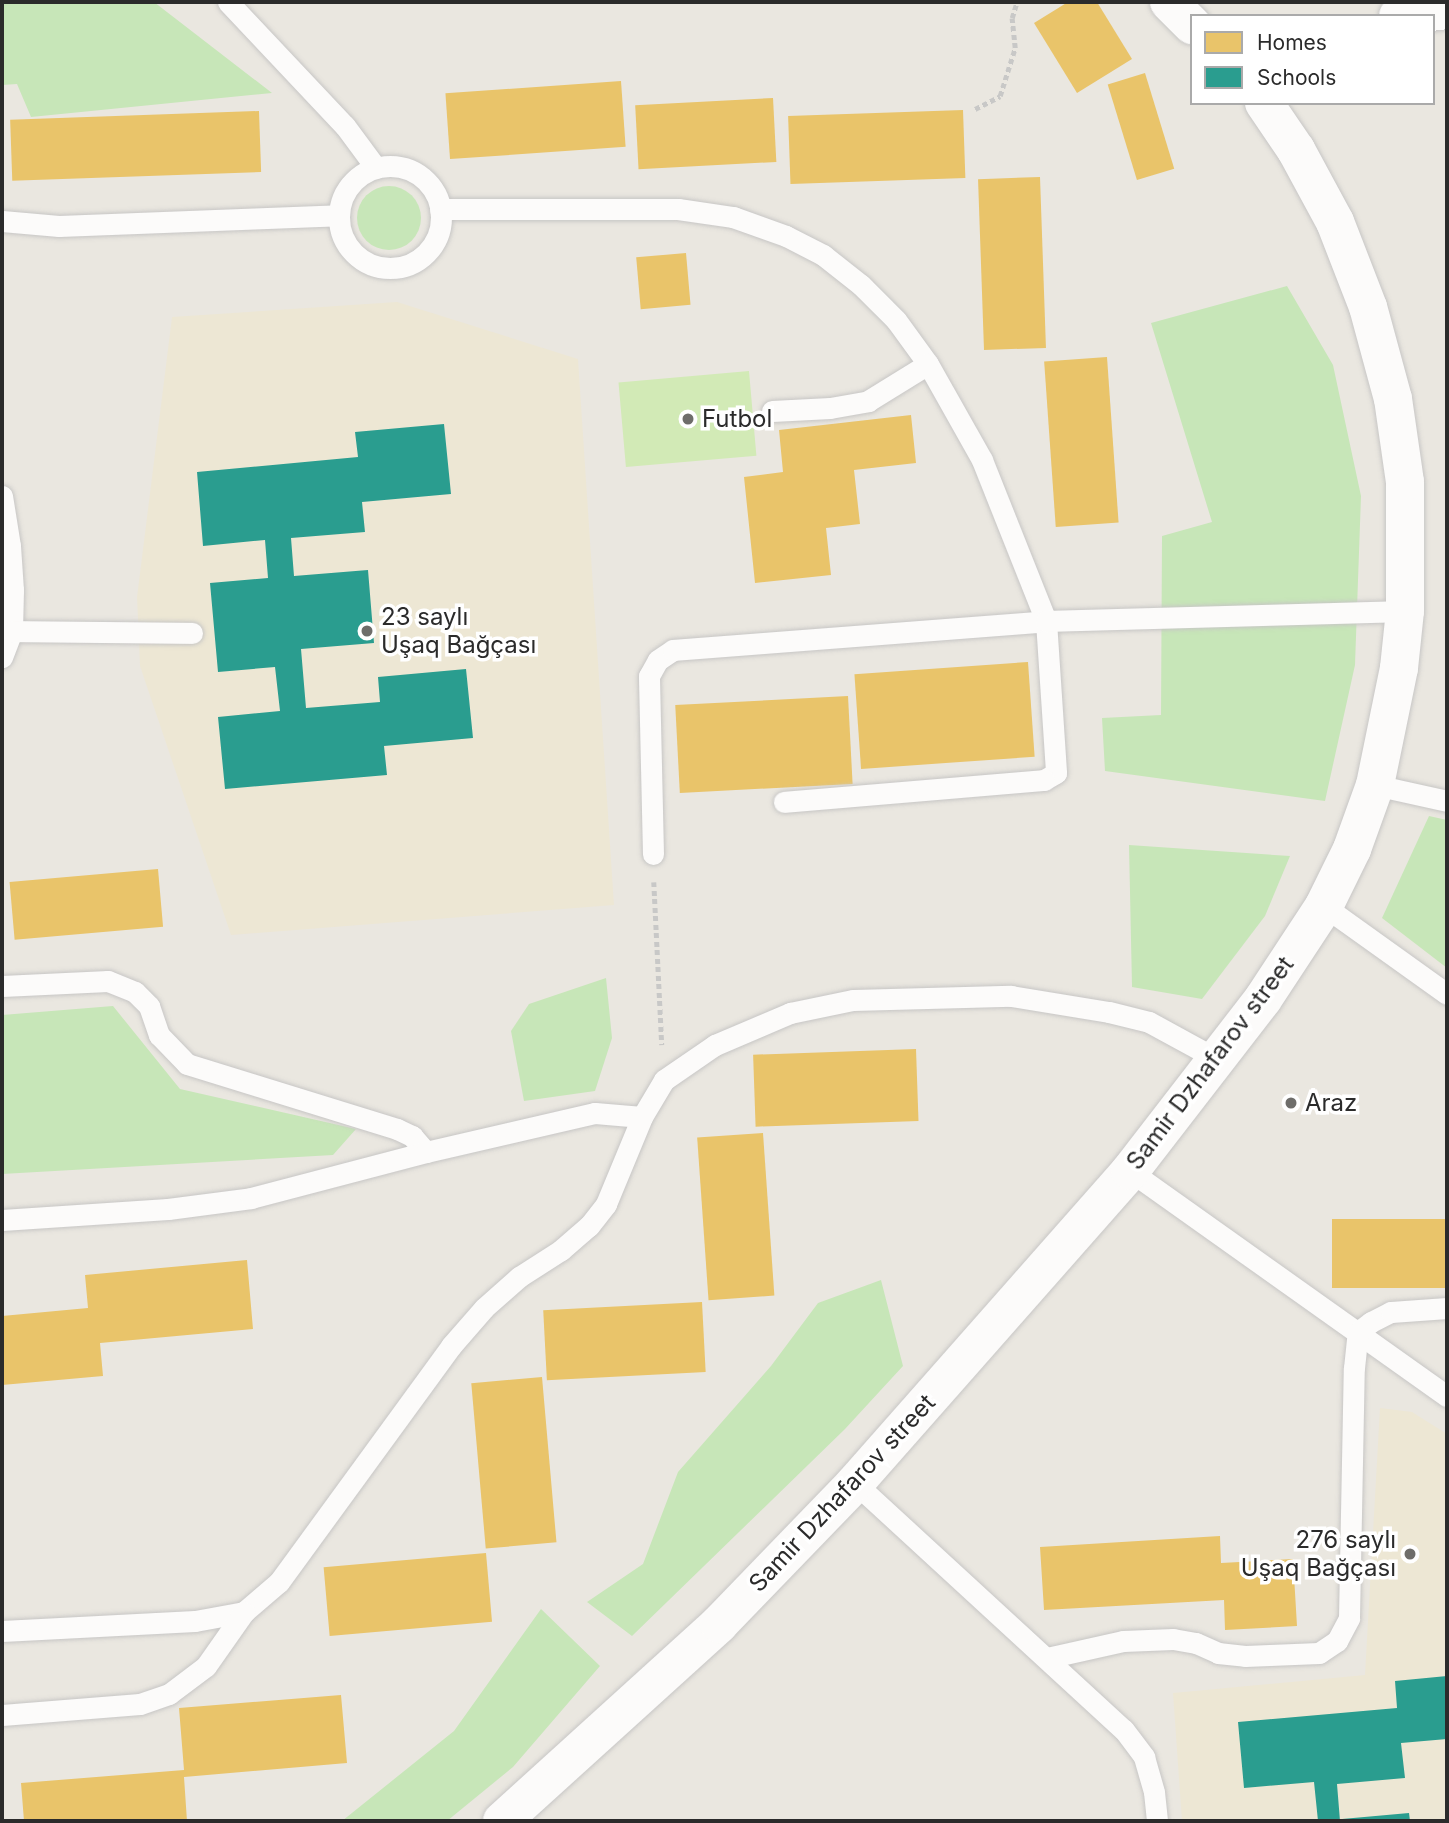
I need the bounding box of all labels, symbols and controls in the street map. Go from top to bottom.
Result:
legend [1190,14,1435,105]
text: Homes [1257,30,1327,55]
text: Schools [1257,65,1336,90]
place label: Futbol [702,405,772,433]
marker: Futbol [680,411,696,427]
place label: 23 saylı Uşaq Bağçası [381,603,536,659]
marker: 23 saylı Uşaq Bağçası [359,623,375,639]
street label: Samir Dzhafarov street [1120,951,1300,1175]
place label: Araz [1305,1089,1357,1117]
marker: Araz [1283,1095,1299,1111]
street label: Samir Dzhafarov street [743,1388,941,1598]
place label: 276 saylı Uşaq Bağçası [1241,1526,1396,1582]
marker: 276 saylı Uşaq Bağçası [1402,1546,1418,1562]

